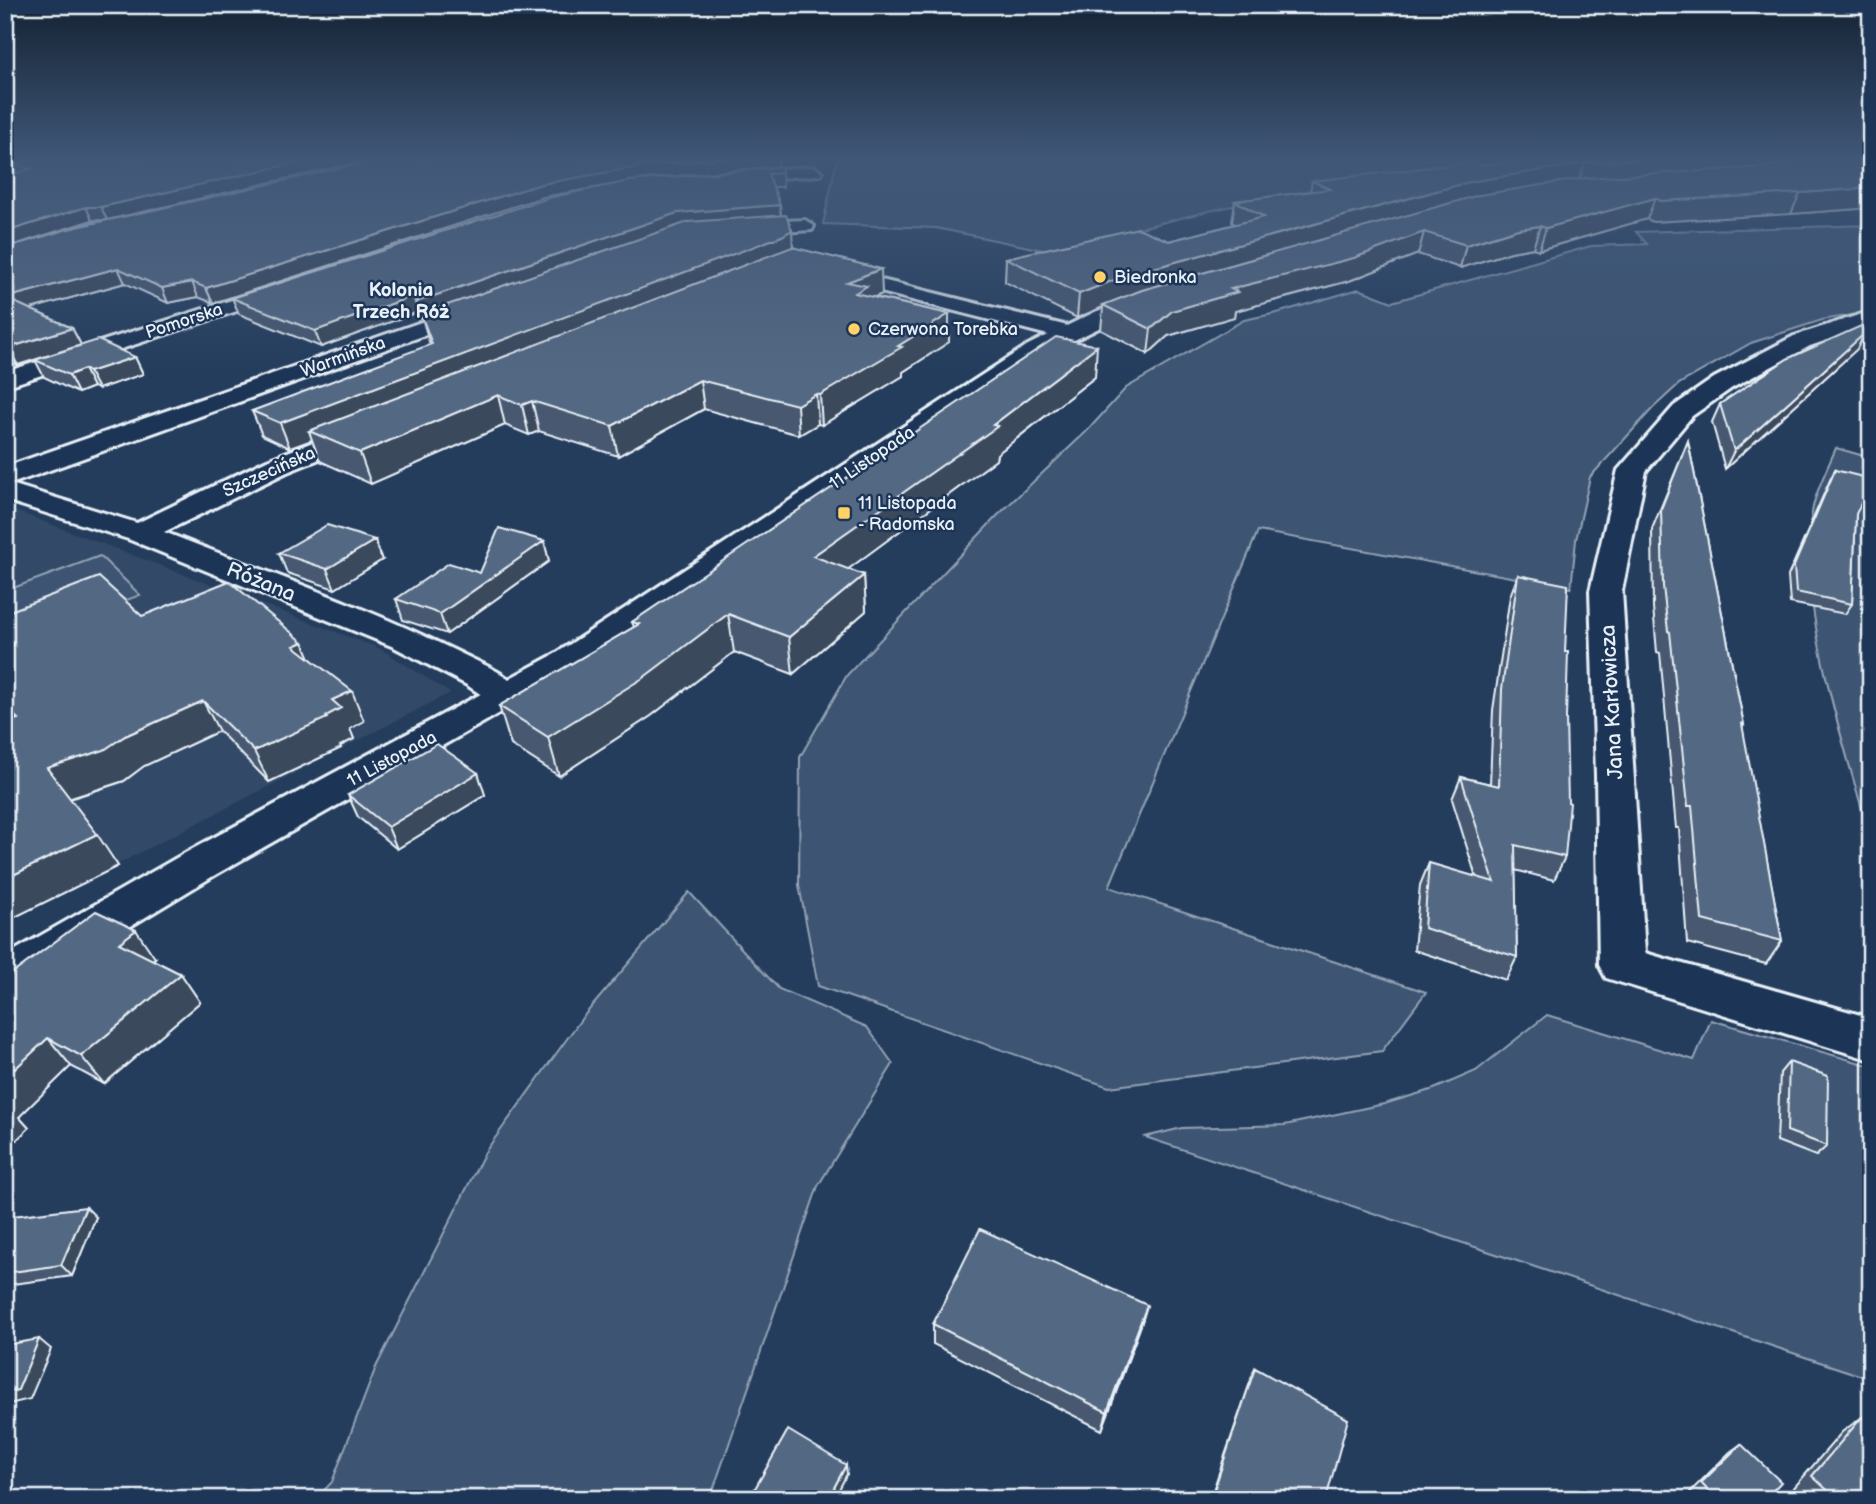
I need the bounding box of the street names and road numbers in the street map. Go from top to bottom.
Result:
street label: Pomorska [143,299,225,343]
street label: Warmińska [298,332,388,382]
street label: 11 Listopada [825,422,919,494]
street label: Szczecińska [219,442,319,502]
street label: Różana [223,557,299,607]
street label: Jana Karłowicza [1595,624,1629,780]
street label: 11 Listopada [344,727,440,791]

